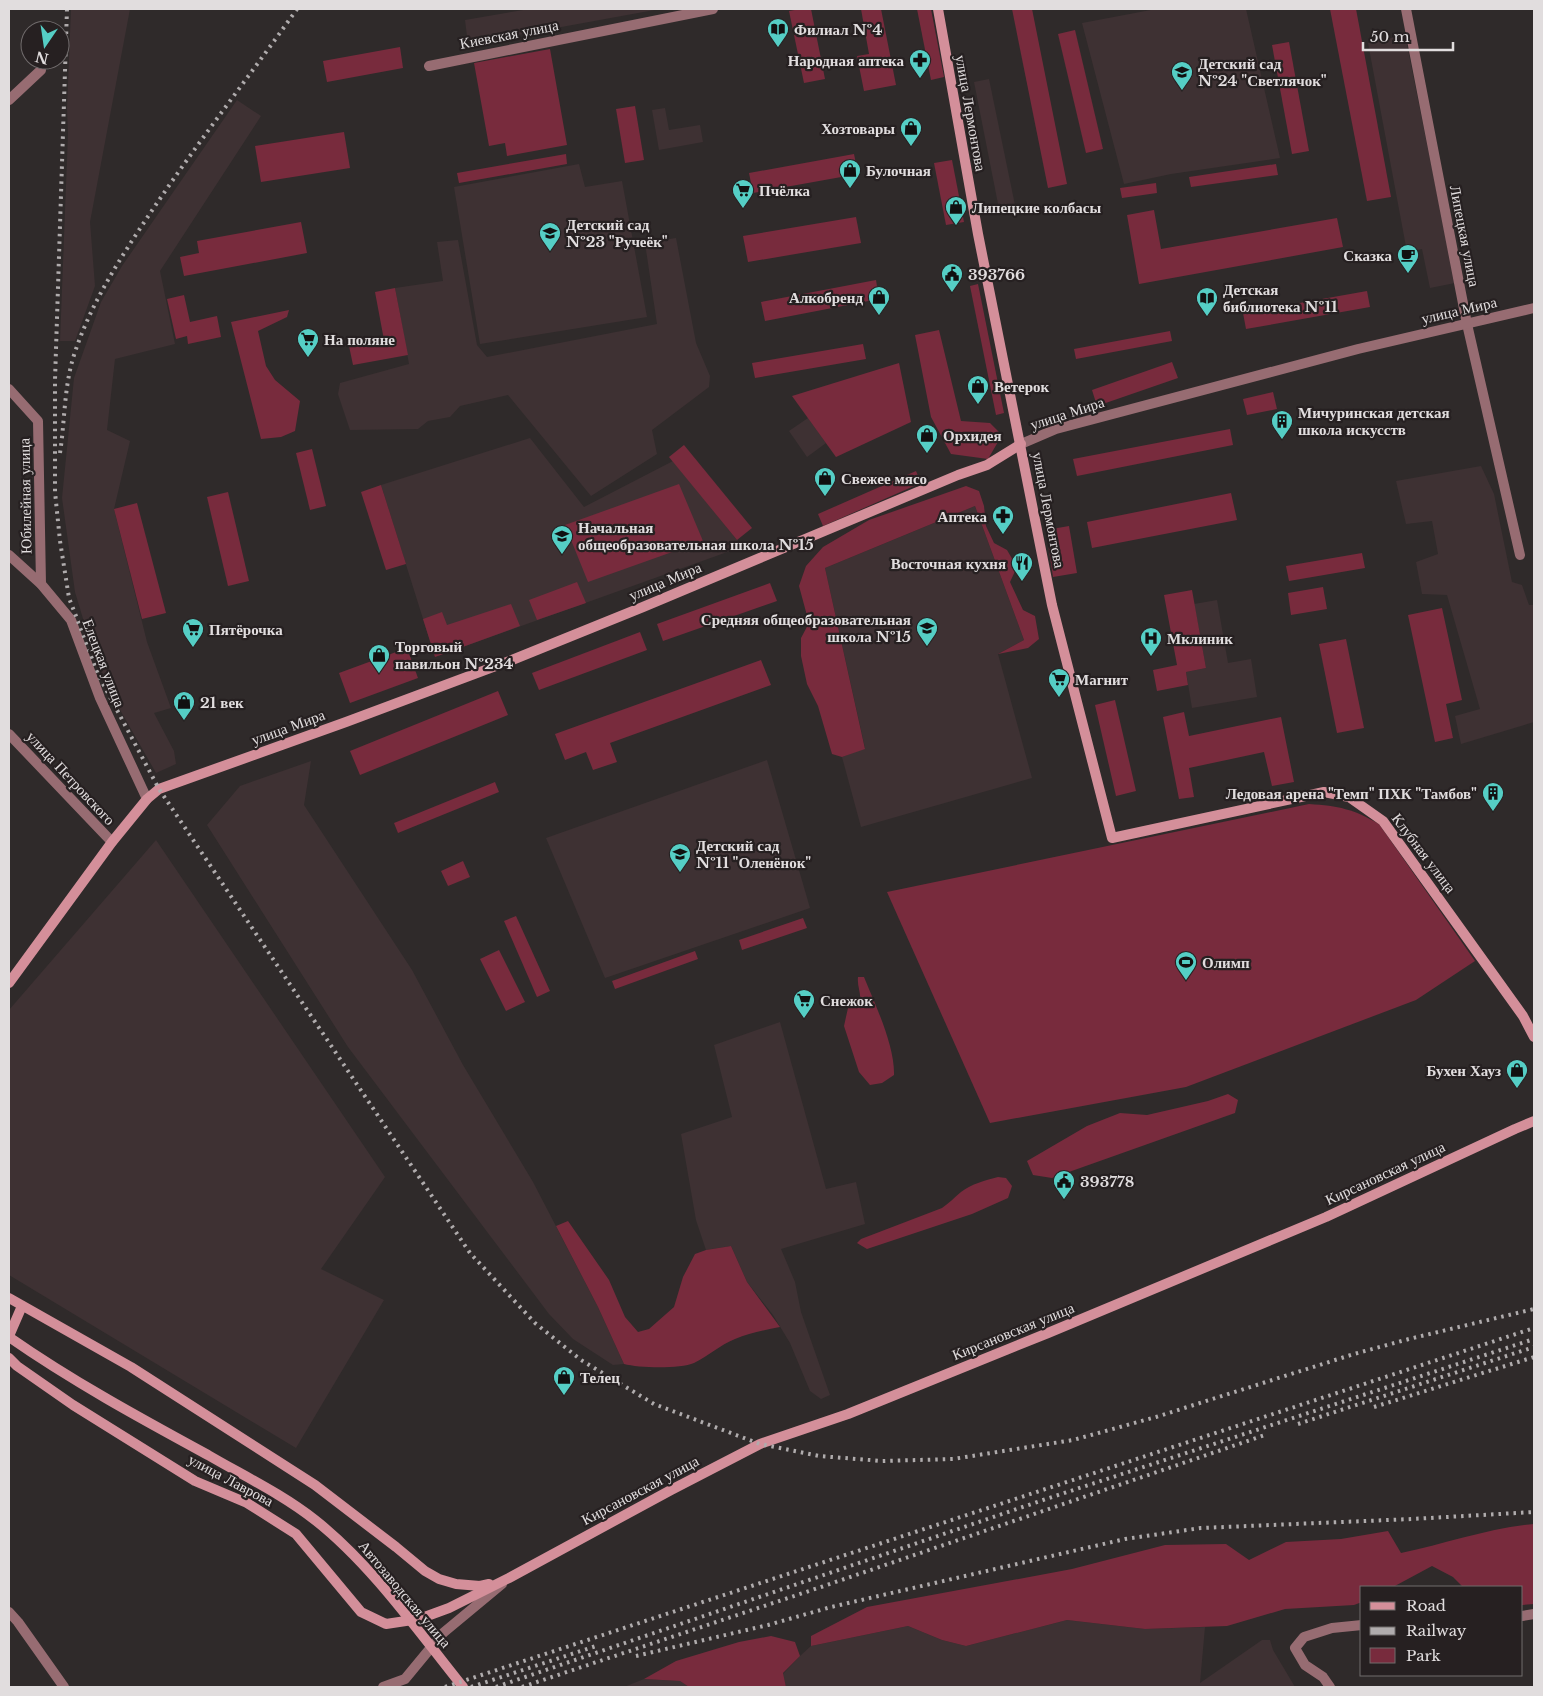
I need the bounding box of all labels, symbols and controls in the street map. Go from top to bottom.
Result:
street label: Киевская улица [458,15,560,53]
library icon: Филиал №4 [766,17,790,48]
north arrow [20,20,70,70]
place label: Филиал №4 [794,20,882,39]
scale bar [1363,20,1453,52]
text: 50 m [1370,27,1410,46]
text: N [34,47,51,68]
pharmacy icon: Народная аптека [908,48,932,79]
place label: Народная аптека [788,51,904,70]
street label: улица Лермонтова [951,53,991,173]
place label: Детский сад №24 "Светлячок" [1198,54,1327,90]
school or university icon: Детский сад №24 "Светлячок" [1170,60,1194,91]
shop icon: Хозтовары [899,116,923,147]
place label: Хозтовары [821,119,895,138]
shop icon: Булочная [838,158,862,189]
place label: Булочная [866,161,931,180]
supermarket icon: Пчёлка [731,178,755,209]
place label: Пчёлка [759,181,811,200]
street label: Липецкая улица [1446,184,1484,289]
shop icon: Липецкие колбасы [944,195,968,226]
place label: Липецкие колбасы [972,198,1102,217]
place label: Детский сад №23 "Ручеёк" [566,215,668,251]
school or university icon: Детский сад №23 "Ручеёк" [538,221,562,252]
cafe icon: Сказка [1396,243,1420,274]
place label: Сказка [1343,246,1392,265]
public building icon: 393766 [940,262,964,293]
place label: 393766 [968,265,1025,284]
place label: Детская библиотека №11 [1223,280,1338,316]
shop icon: Алкобренд [867,285,891,316]
library icon: Детская библиотека №11 [1195,286,1219,317]
place label: Алкобренд [789,288,863,307]
street label: улица Мира [1419,292,1499,328]
supermarket icon: На поляне [296,327,320,358]
place label: На поляне [324,330,395,349]
shop icon: Ветерок [966,374,990,405]
place label: Ветерок [994,377,1050,396]
street label: улица Мира [1028,392,1107,434]
place label: Мичуринская детская школа искусств [1298,403,1450,439]
building icon: Мичуринская детская школа искусств [1270,409,1294,440]
shop icon: Орхидея [915,423,939,454]
place label: Орхидея [943,426,1002,445]
street label: Юбилейная улица [14,437,36,554]
street label: улица Лермонтова [1028,450,1070,570]
shop icon: Свежее мясо [813,466,837,497]
place label: Свежее мясо [841,469,927,488]
pharmacy icon: Аптека [991,504,1015,535]
place label: Аптека [938,507,987,526]
place label: Начальная общеобразовательная школа №15 [578,518,814,554]
school or university icon: Начальная общеобразовательная школа №15 [550,524,574,555]
restaurant icon: Восточная кухня [1010,551,1034,582]
place label: Восточная кухня [891,554,1006,573]
street label: улица Мира [626,557,704,605]
place label: Средняя общеобразовательная школа №15 [701,610,911,646]
street label: Елецкая улица [78,616,130,710]
school or university icon: Средняя общеобразовательная школа №15 [915,616,939,647]
supermarket icon: Пятёрочка [181,617,205,648]
place label: Пятёрочка [209,620,283,639]
hospital icon: Мклиник [1139,626,1163,657]
place label: Мклиник [1167,629,1233,648]
place label: Торговый павильон №234 [395,637,514,673]
shop icon: Торговый павильон №234 [367,643,391,674]
supermarket icon: Магнит [1047,667,1071,698]
place label: Магнит [1075,670,1129,689]
shop icon: 21 век [172,690,196,721]
place label: 21 век [200,693,244,712]
street label: улица Мира [249,705,328,749]
street label: улица Петровского [23,727,119,829]
building icon: Ледовая арена "Темп" ПХК "Тамбов" [1481,781,1505,812]
place label: Ледовая арена "Темп" ПХК "Тамбов" [1226,784,1477,803]
street label: Клубная улица [1388,809,1460,897]
place label: Детский сад №11 "Оленёнок" [696,836,811,872]
school or university icon: Детский сад №11 "Оленёнок" [668,842,692,873]
sports icon: Олимп [1174,950,1198,981]
place label: Олимп [1202,953,1250,972]
supermarket icon: Снежок [792,988,816,1019]
place label: Снежок [820,991,873,1010]
shop icon: Бухен Хауз [1505,1058,1529,1089]
place label: Бухен Хауз [1426,1061,1501,1080]
street label: Кирсановская улица [1322,1137,1448,1209]
public building icon: 393778 [1052,1169,1076,1200]
place label: 393778 [1080,1172,1134,1191]
street label: Кирсановская улица [949,1298,1077,1364]
shop icon: Телец [552,1365,576,1396]
place label: Телец [580,1368,620,1387]
street label: улица Лаврова [185,1450,277,1511]
street label: Кирсановская улица [578,1451,702,1529]
street label: Автозаводская улица [355,1536,456,1652]
legend [1360,1586,1523,1676]
text: Road [1406,1596,1446,1615]
text: Railway [1406,1621,1467,1640]
text: Park [1406,1646,1442,1665]

